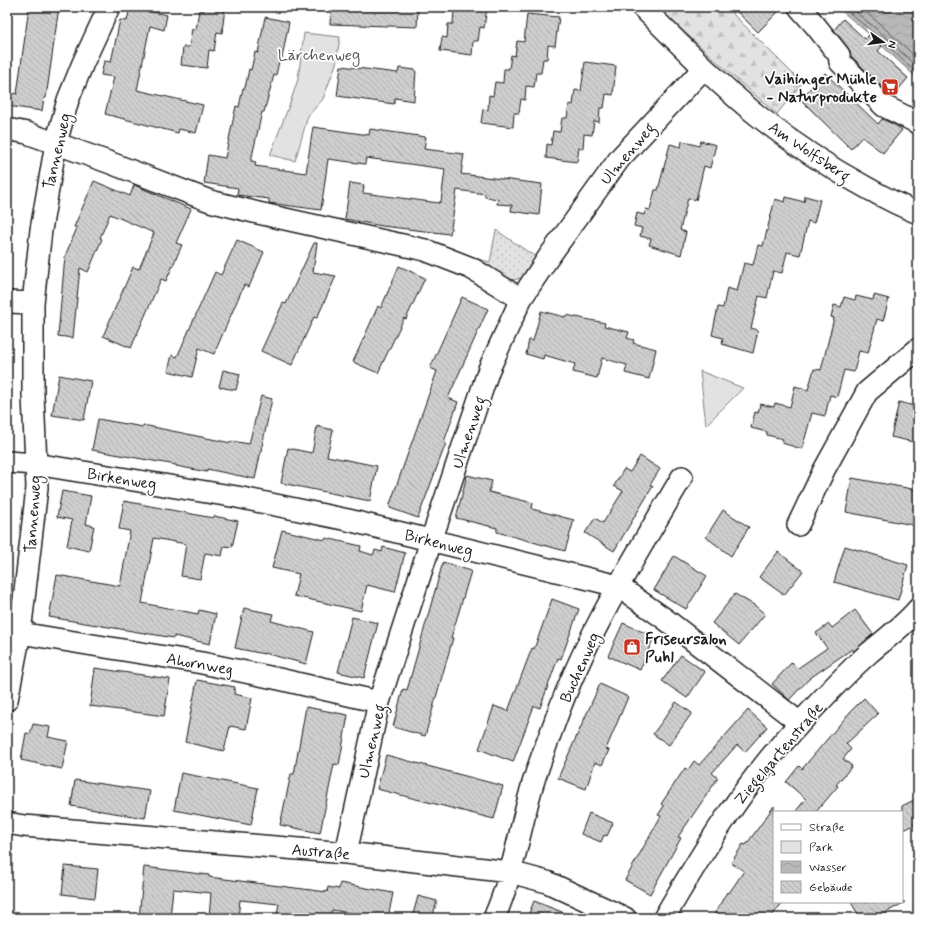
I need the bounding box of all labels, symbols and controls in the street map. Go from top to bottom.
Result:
north arrow [863,22,903,62]
text: N [884,39,899,49]
park label: Lärchenweg [278,45,360,67]
place label: Vaihinger Mühle - Naturprodukte [765,69,877,108]
supermarket icon: Vaihinger Mühle - Naturprodukte [880,77,900,97]
street label: Tannenweg [38,111,77,192]
street label: Am Wolfsberg [764,117,854,188]
street label: Ulmenweg [596,118,661,190]
street label: Ulmenweg [447,393,493,472]
street label: Birkenweg [85,464,158,496]
street label: Tannenweg [20,475,48,554]
street label: Birkenweg [402,525,475,563]
street label: Buchenweg [556,629,606,706]
place label: Friseursalon Puhl [645,629,726,668]
shop icon: Friseursalon Puhl [622,637,642,657]
street label: Ahornweg [165,648,235,681]
street label: Ziegelgartenstraße [730,698,829,811]
street label: Ulmenweg [354,702,392,781]
legend [773,811,903,903]
text: Straße [809,820,844,836]
street label: Austraße [291,839,351,866]
text: Park [809,840,833,856]
text: Wasser [809,860,847,876]
text: Gebäude [809,880,852,896]

